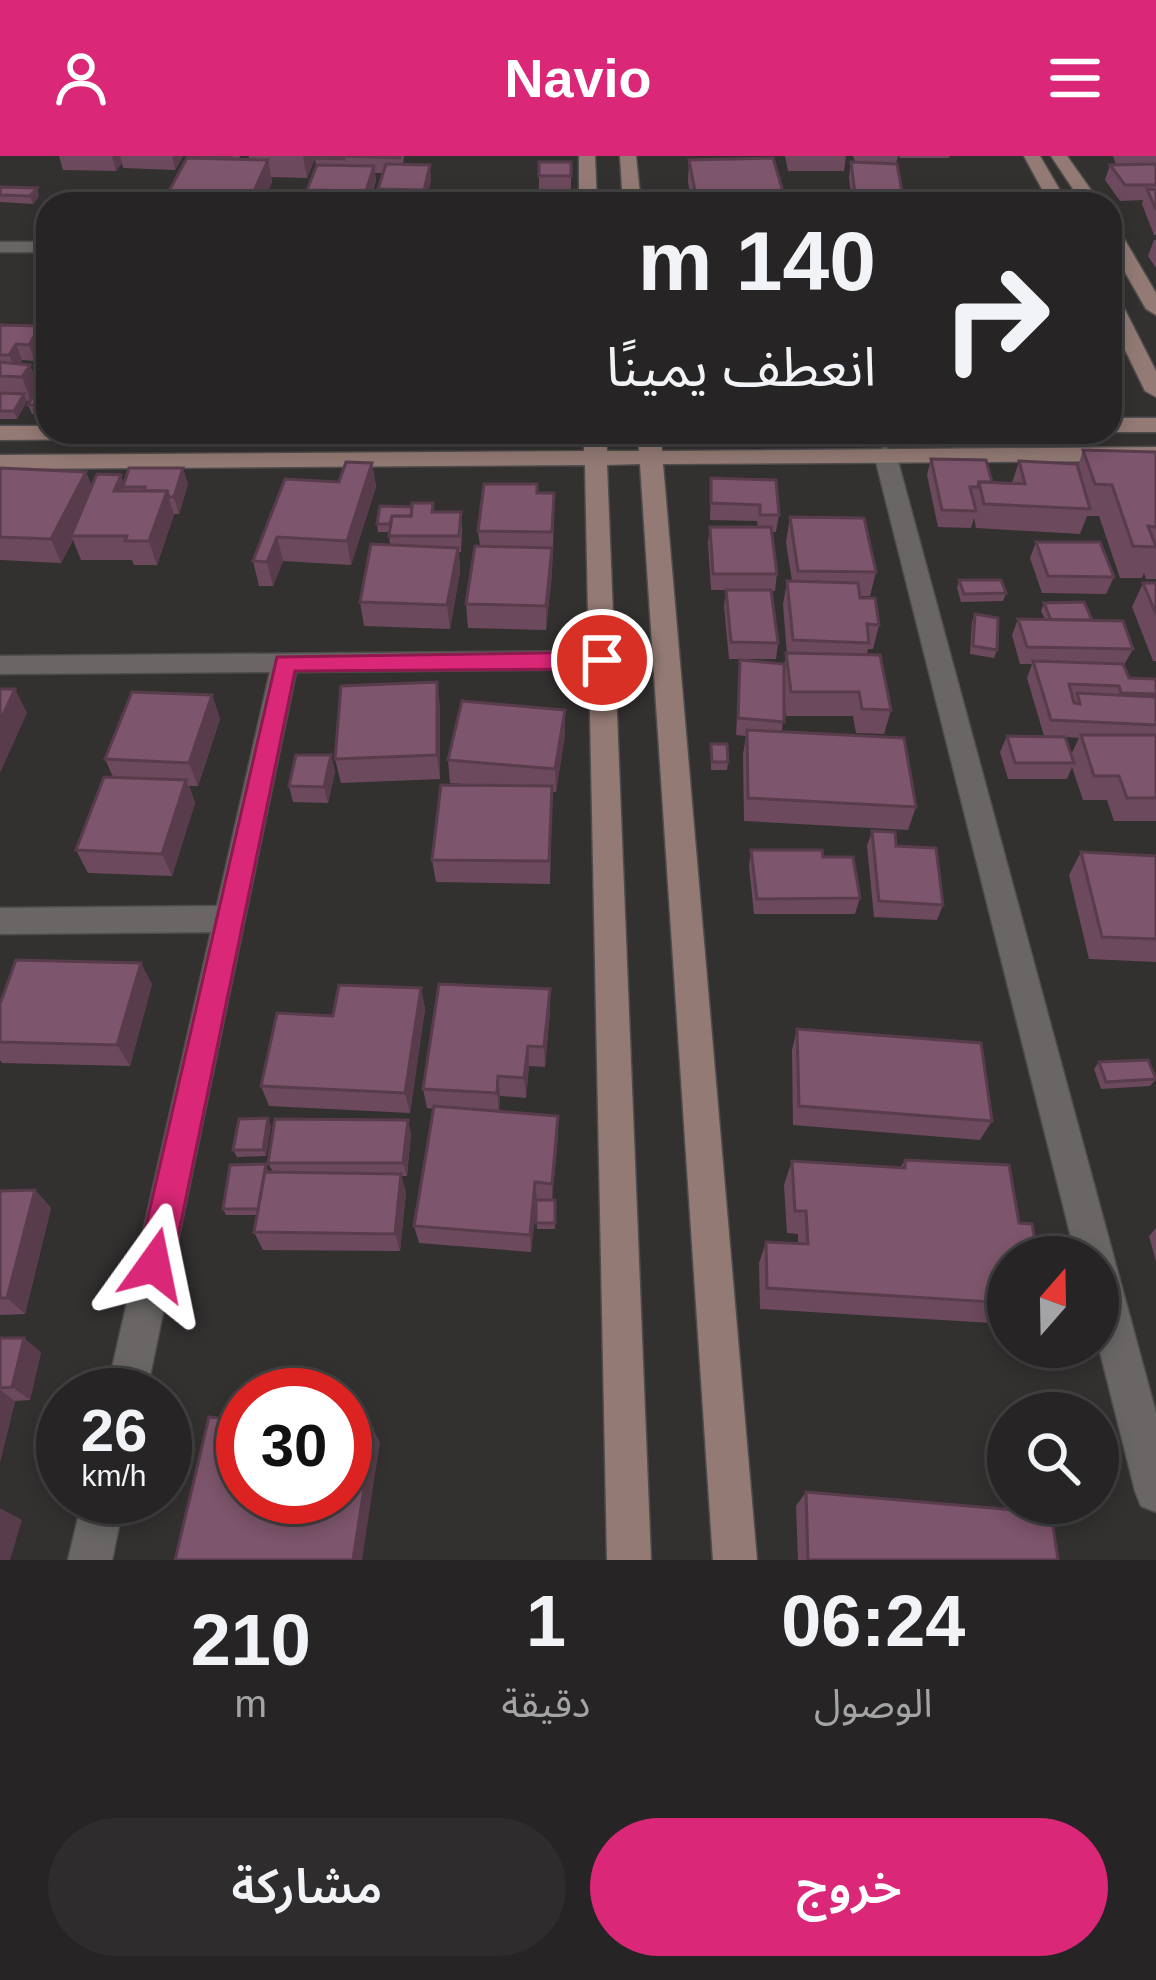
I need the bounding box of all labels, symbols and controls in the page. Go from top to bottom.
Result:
icon: person [48,45,114,111]
icon: menu [1042,45,1108,111]
text: Navio [504,48,652,108]
text: 140 m [638,214,876,308]
icon: right [918,240,1074,396]
text: انعطف يمينًا [606,337,876,397]
pin [551,609,653,711]
icon: arrive [569,627,635,693]
position arrow [91,1202,217,1328]
north arrow [987,1236,1119,1368]
map controls [987,1236,1119,1524]
speed limit sign: 30 [216,1368,372,1524]
button: search [987,1392,1119,1524]
text: 26 [81,1397,147,1464]
text: km/h [81,1459,147,1492]
text: 1 [526,1581,566,1661]
text: 06:24 [781,1581,965,1661]
text: 210 [191,1600,311,1680]
text: m [235,1682,267,1725]
text: دقيقة [502,1682,590,1725]
text: الوصول [814,1682,933,1725]
button: مشاركة [48,1818,566,1956]
button: خروج [590,1818,1108,1956]

